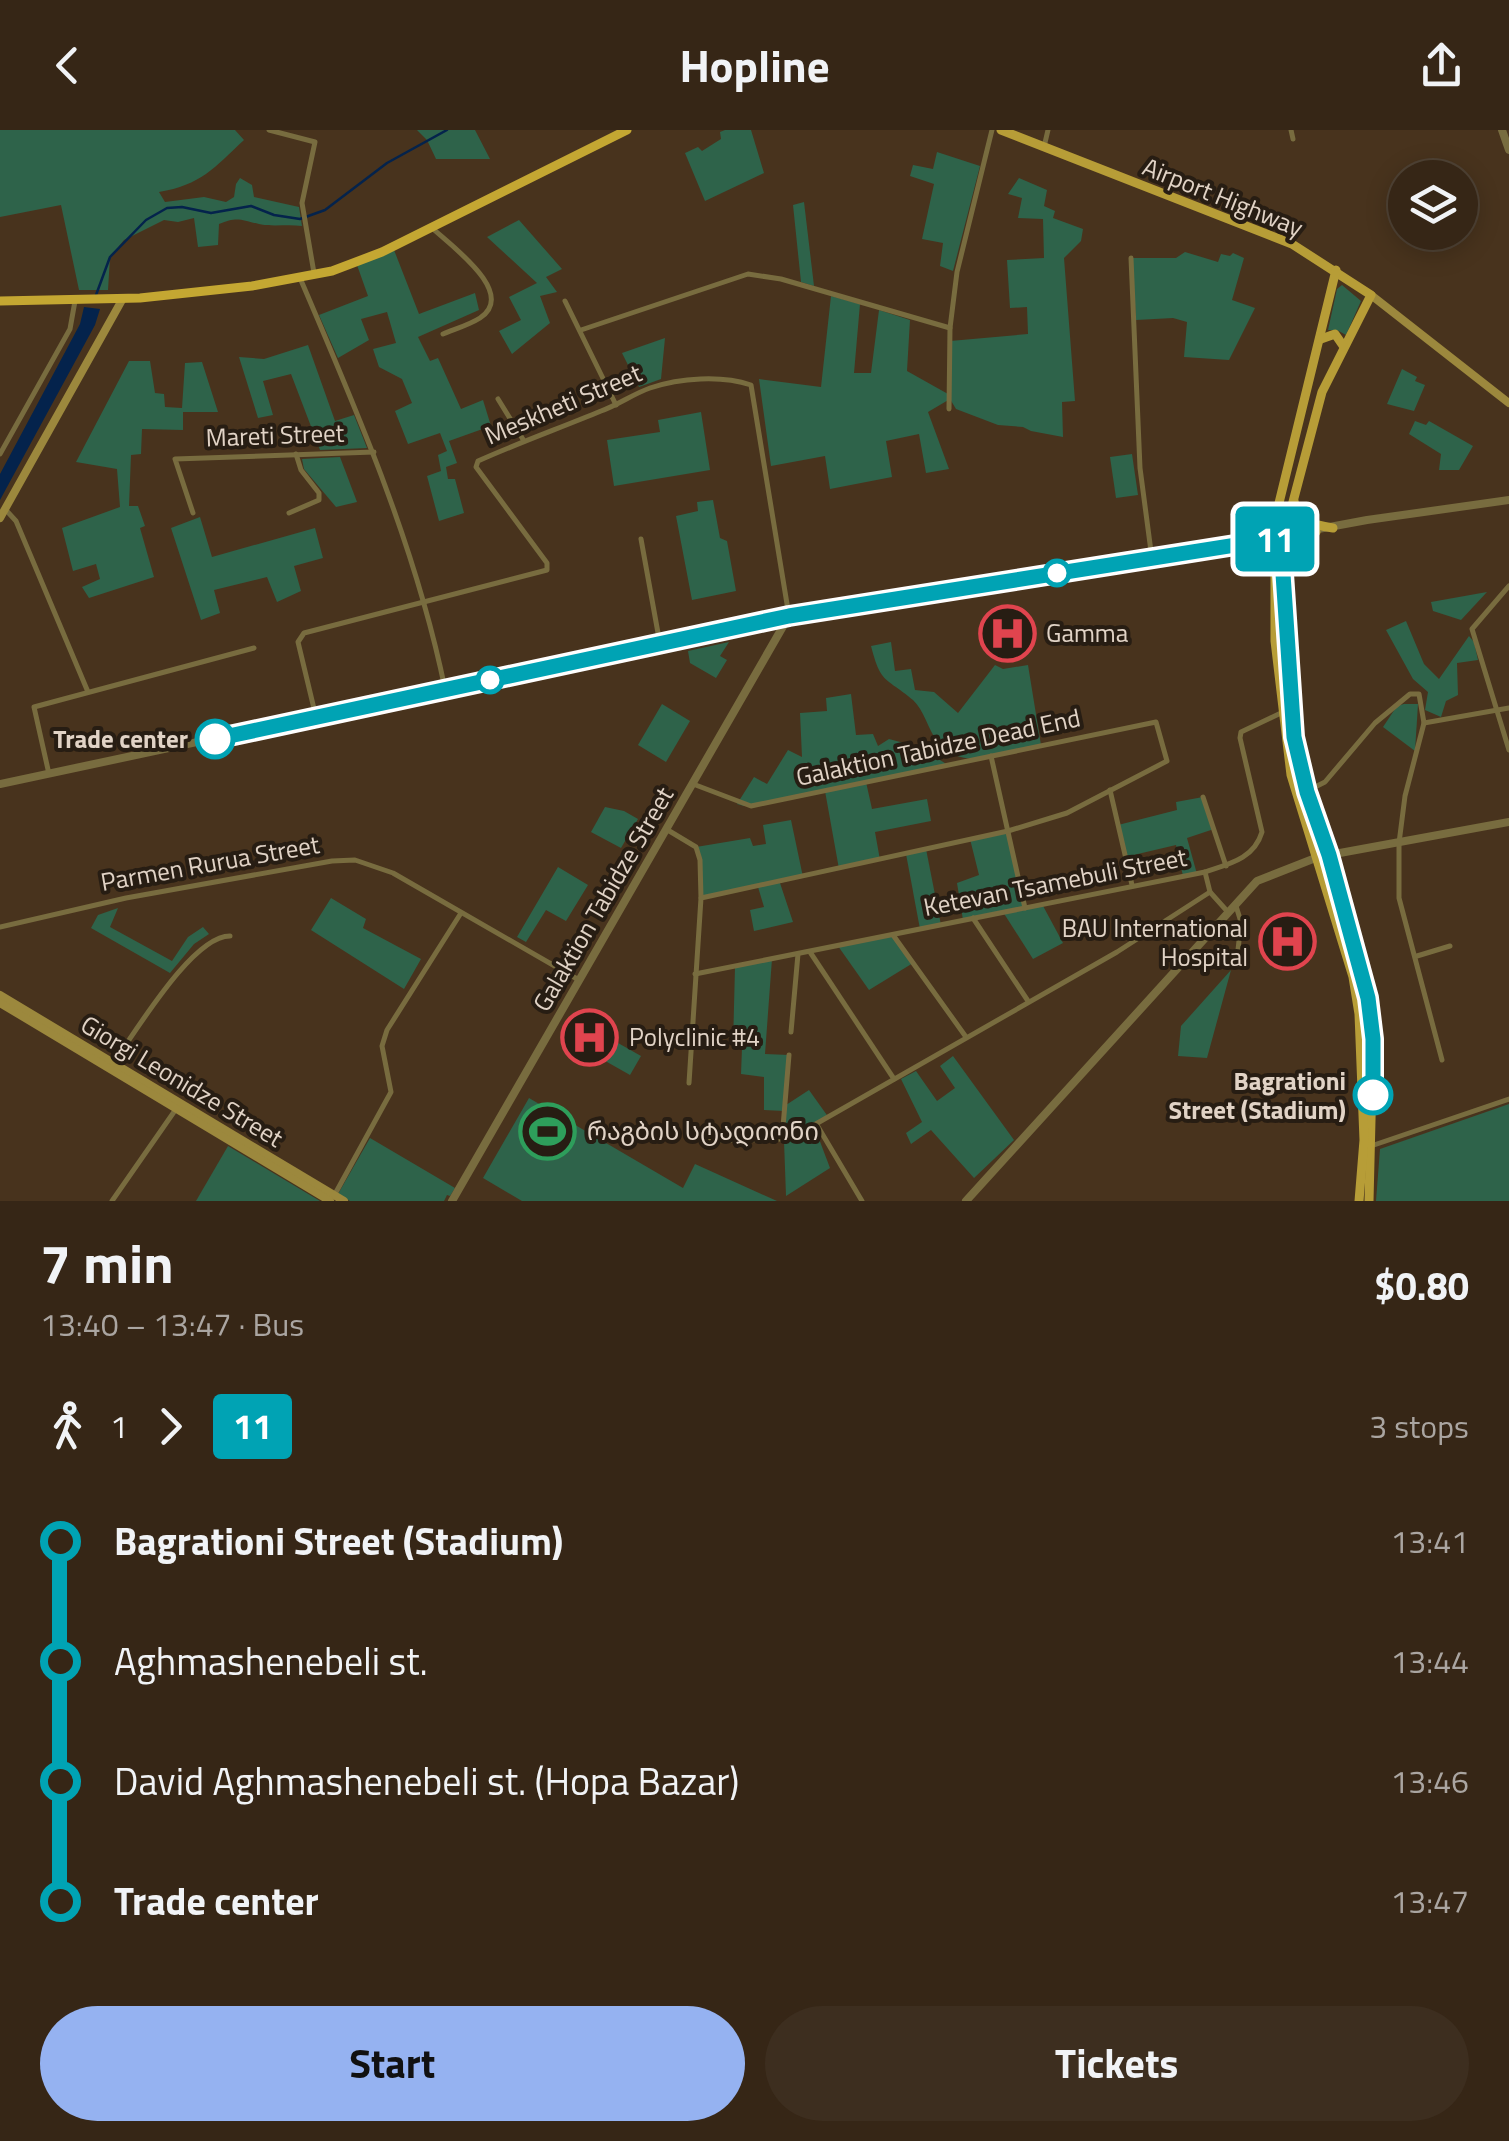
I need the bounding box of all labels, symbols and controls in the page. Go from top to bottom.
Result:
text: Hopline [679,31,830,99]
icon: back [40,38,95,93]
icon: share [1414,38,1469,93]
street label: Airport Highway [1137,147,1309,247]
map controls [1388,160,1478,250]
button: layers [1388,160,1478,250]
street label: Meskheti Street [479,354,648,454]
street label: Mareti Street [205,414,345,456]
line badge: 11 [1230,506,1320,572]
text: 11 [1255,512,1295,566]
unlabelled marker [1044,560,1070,586]
hospital icon: Gamma [977,603,1037,663]
place label: Gamma [1046,614,1129,652]
unlabelled marker [477,667,503,693]
street label: Galaktion Tabidze Dead End [792,698,1084,796]
place label: Trade center [53,720,188,758]
marker: Trade center [196,720,234,758]
street label: Galaktion Tabidze Street [523,779,683,1018]
street label: Parmen Rurua Street [98,825,323,901]
street label: Ketevan Tsamebuli Street [920,838,1190,926]
place label: BAU International Hospital [1062,909,1248,976]
hospital icon: BAU International Hospital [1257,912,1317,972]
street label: Giorgi Leonidze Street [74,1005,291,1157]
hospital icon: Polyclinic #4 [560,1007,620,1067]
place label: Polyclinic #4 [629,1018,760,1056]
place label: Bagrationi Street (Stadium) [1169,1062,1346,1129]
marker: Bagrationi Street (Stadium) [1354,1076,1392,1114]
sports icon: რაგბის სტადიონი [518,1101,578,1161]
place label: რაგბის სტადიონი [587,1112,819,1150]
text: 7 min [40,1221,174,1304]
text: $0.80 [1374,1257,1469,1315]
text: 13:40 – 13:47 · Bus [40,1300,304,1348]
icon: walk [40,1399,95,1454]
icon: forward [143,1399,198,1454]
text: 11 [233,1399,272,1453]
text: 1 [110,1402,128,1450]
text: 3 stops [1369,1402,1469,1450]
text: Bagrationi Street (Stadium) [114,1512,563,1570]
text: 13:41 [1390,1517,1469,1565]
text: Aghmashenebeli st. [114,1632,428,1690]
text: 13:44 [1390,1637,1469,1685]
text: David Aghmashenebeli st. (Hopa Bazar) [114,1752,739,1810]
text: 13:46 [1390,1757,1469,1805]
text: Trade center [114,1872,319,1930]
text: 13:47 [1390,1877,1469,1925]
button: Start [40,2006,745,2121]
button: Tickets [765,2006,1469,2121]

